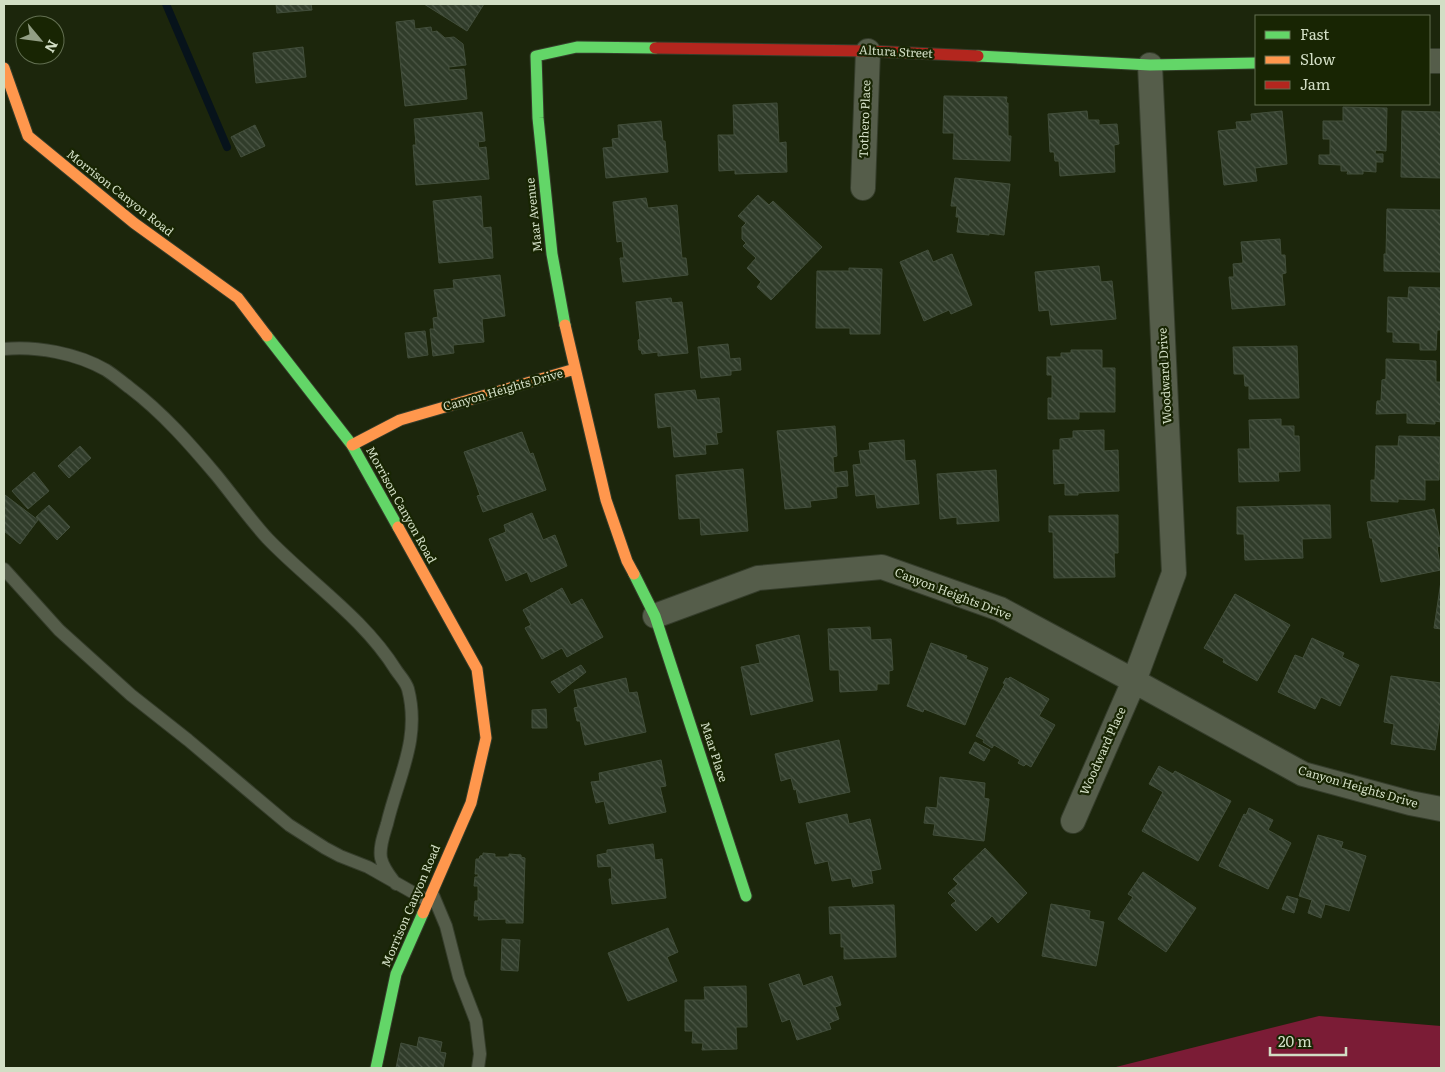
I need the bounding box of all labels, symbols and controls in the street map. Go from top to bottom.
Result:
north arrow [15,15,65,65]
legend [1255,15,1430,105]
text: Fast [1300,22,1329,45]
text: N [41,37,64,57]
street label: Altura Street [859,40,934,62]
text: Slow [1300,47,1335,70]
text: Jam [1300,72,1331,95]
street label: Tothero Place [854,79,874,158]
street label: Morrison Canyon Road [63,145,179,240]
street label: Maar Avenue [520,177,546,253]
street label: Woodward Drive [1152,327,1176,425]
street label: Canyon Heights Drive [441,363,565,415]
street label: Morrison Canyon Road [362,443,442,567]
street label: Canyon Heights Drive [892,562,1014,624]
street label: Woodward Place [1075,704,1130,798]
street label: Maar Place [697,719,733,784]
street label: Canyon Heights Drive [1296,760,1420,812]
street label: Morrison Canyon Road [376,841,444,970]
scale bar [1270,1024,1346,1056]
text: 20 m [1278,1029,1312,1052]

